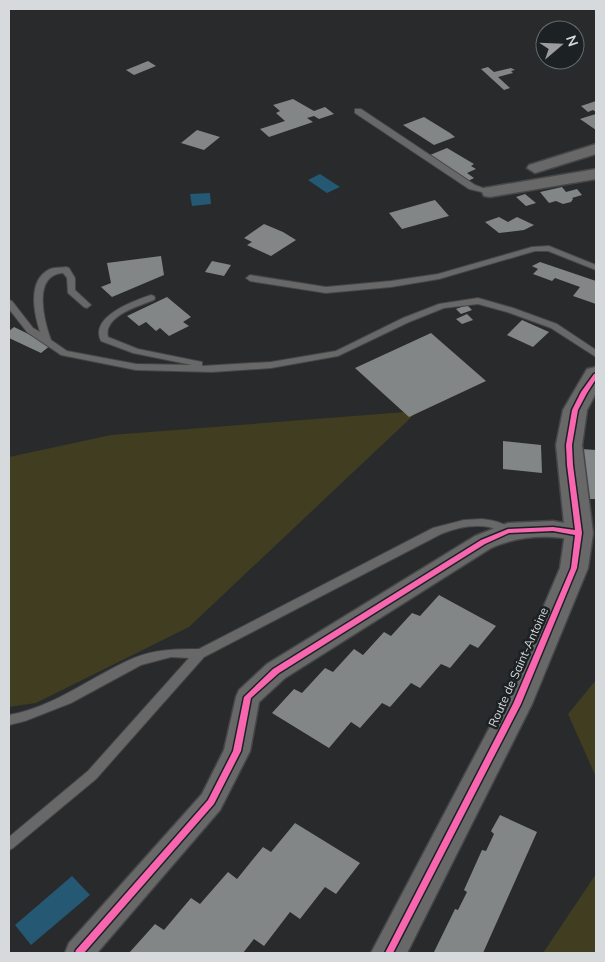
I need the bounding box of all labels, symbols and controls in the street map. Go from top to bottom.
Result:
north arrow [535,20,585,70]
text: N [562,33,583,49]
street label: Route de Saint-Antoine [485,605,551,729]

